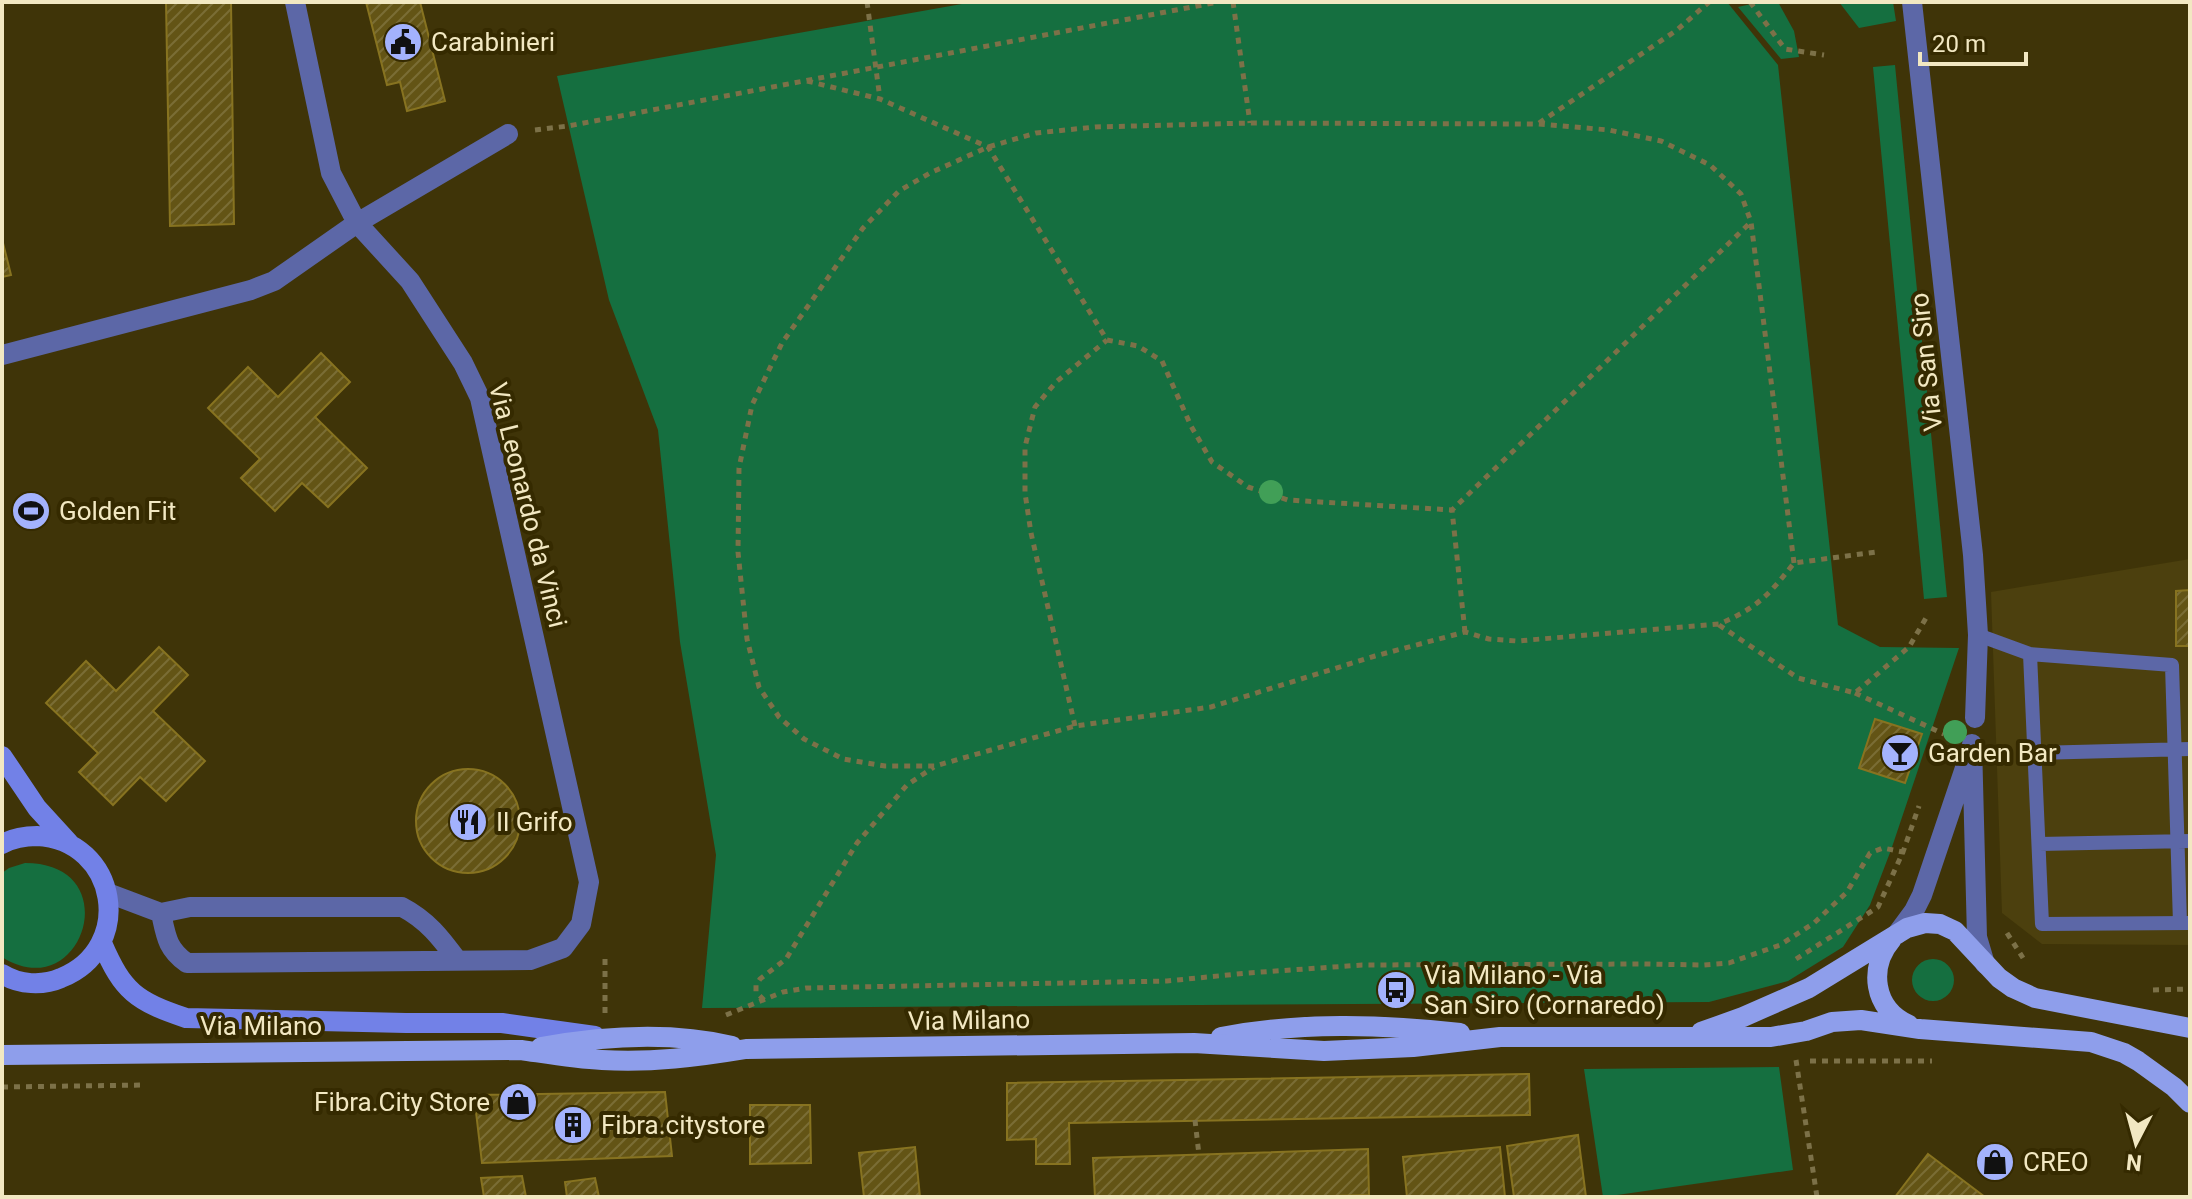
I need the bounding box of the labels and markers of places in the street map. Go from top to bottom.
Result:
public building icon: Carabinieri [382,21,424,63]
place label: Carabinieri [431,27,555,57]
sports icon: Golden Fit [10,490,52,532]
place label: Golden Fit [59,496,176,526]
bar icon: Garden Bar [1879,732,1921,774]
place label: Garden Bar [1928,738,2057,768]
restaurant icon: Il Grifo [447,801,489,843]
place label: Il Grifo [496,807,573,837]
place label: Via Milano - Via San Siro (Cornaredo) [1424,960,1665,1020]
bus stop icon: Via Milano - Via San Siro (Cornaredo) [1375,969,1417,1011]
shop icon: Fibra.City Store [497,1081,539,1123]
place label: Fibra.City Store [314,1087,490,1117]
building icon: Fibra.citystore [552,1104,594,1146]
place label: Fibra.citystore [601,1110,765,1140]
shop icon: CREO [1974,1141,2016,1183]
place label: CREO [2023,1147,2089,1177]

